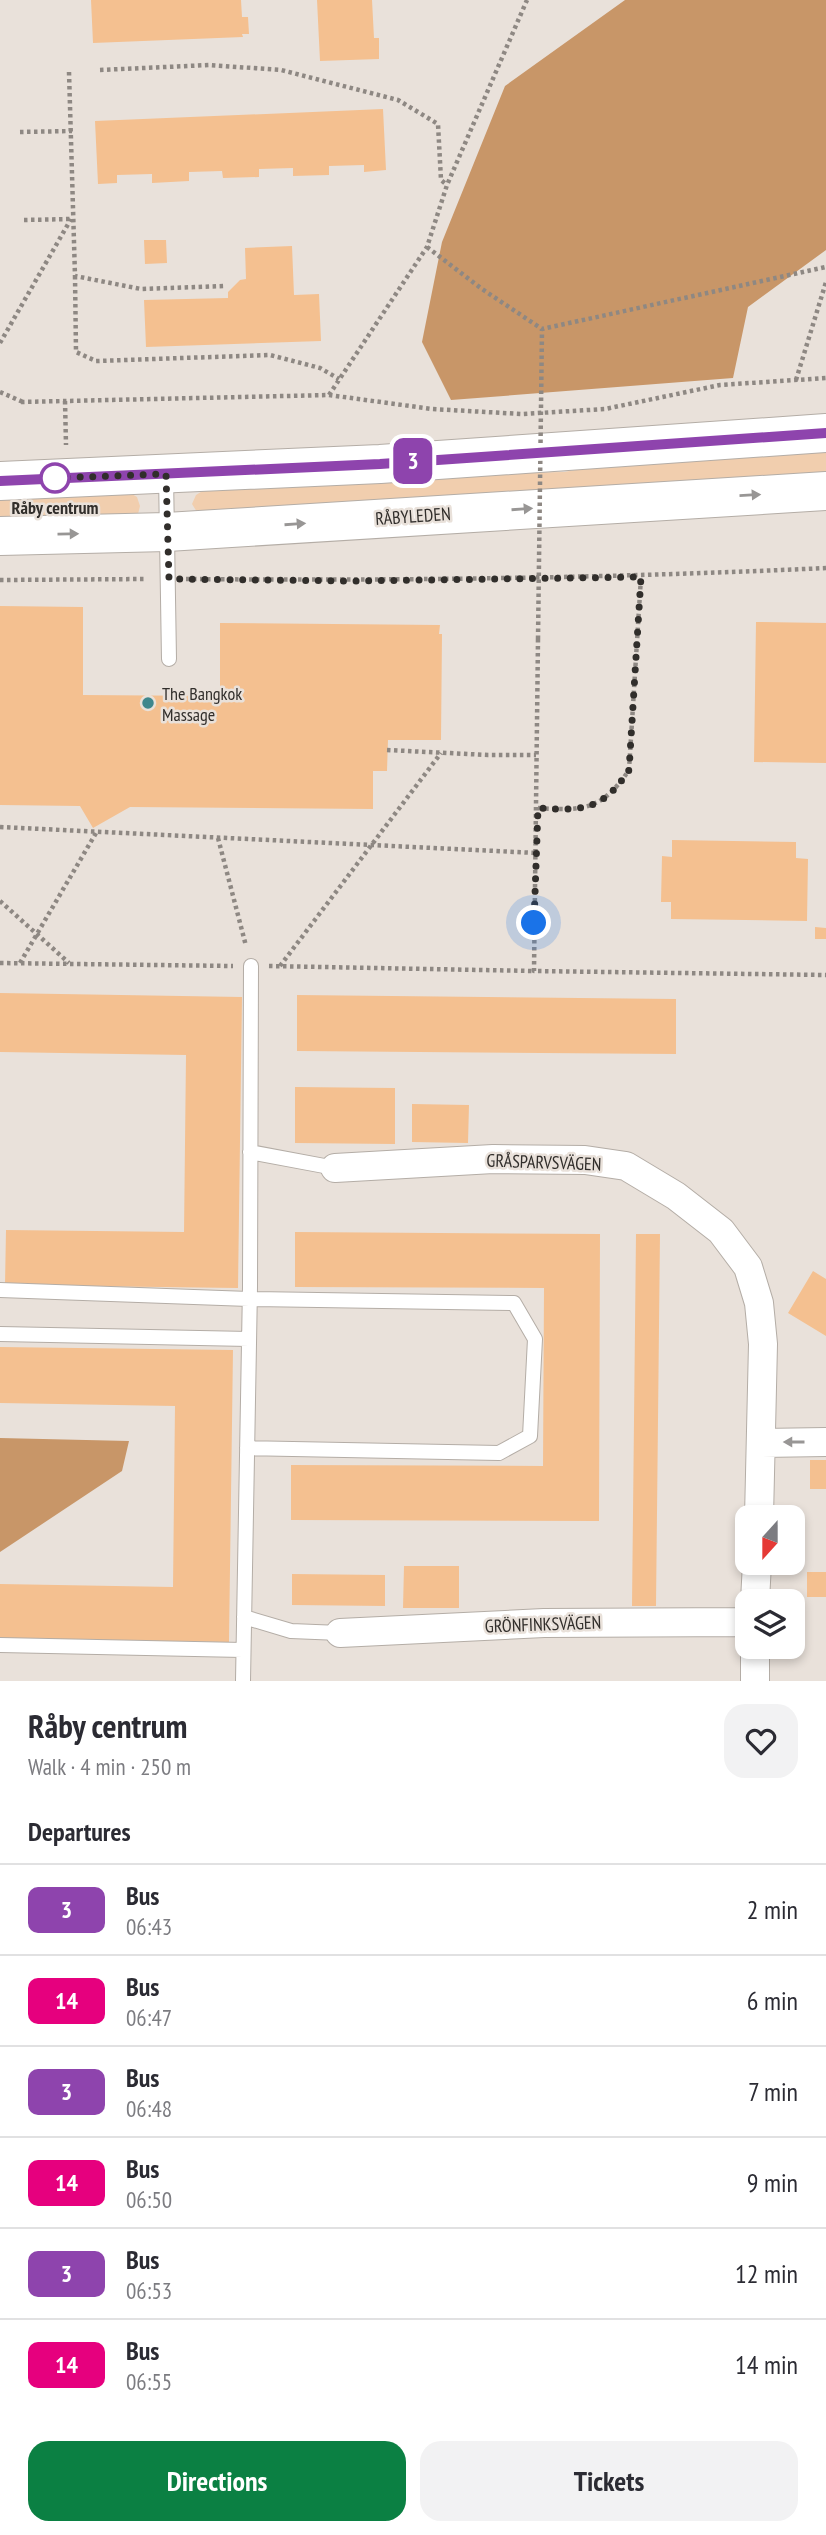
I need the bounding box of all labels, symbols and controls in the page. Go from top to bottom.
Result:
line badge: 3 [390,438,436,484]
text: 3 [407,445,419,476]
marker: Råby centrum [40,463,70,493]
one-way arrow [739,490,761,501]
place label: Råby centrum [12,496,99,519]
street label: RÅBYLEDEN [375,502,451,530]
one-way arrow [512,503,534,514]
one-way arrow [285,518,307,529]
one-way arrow [57,529,79,540]
place label: The Bangkok Massage [162,682,242,726]
marker: The Bangkok Massage [140,695,156,711]
your location [516,905,551,940]
street label: GRÅSPARVSVÄGEN [486,1149,602,1175]
one-way arrow [782,1436,804,1448]
north arrow [735,1505,805,1575]
map controls [735,1505,805,1659]
button: layers [735,1589,805,1659]
street label: GRÖNFINKSVÄGEN [484,1610,602,1638]
text: Råby centrum [28,1704,187,1747]
button: heart [724,1704,798,1778]
text: Walk · 4 min · 250 m [28,1752,191,1781]
text: Departures [28,1815,131,1848]
text: Bus [126,1879,159,1912]
text: 2 min [747,1893,798,1926]
text: 3 [61,1894,72,1925]
text: 06:43 [126,1912,172,1941]
text: Bus [126,1970,159,2003]
text: 6 min [747,1984,798,2017]
text: 14 [55,1985,78,2016]
text: 06:47 [126,2003,172,2032]
text: Bus [126,2061,159,2094]
text: 7 min [748,2075,798,2108]
text: 3 [61,2076,72,2107]
text: 06:48 [126,2094,172,2123]
text: Bus [126,2152,159,2185]
text: 9 min [747,2166,798,2199]
text: 14 [55,2167,78,2198]
text: 06:50 [126,2185,172,2214]
text: Bus [126,2243,159,2276]
text: 12 min [735,2257,798,2290]
text: 3 [61,2258,72,2289]
text: 06:53 [126,2276,172,2305]
text: Bus [126,2334,159,2367]
text: 14 min [735,2348,798,2381]
text: 14 [55,2349,78,2380]
text: 06:55 [126,2367,172,2396]
button: Directions [28,2441,406,2521]
button: Tickets [420,2441,798,2521]

